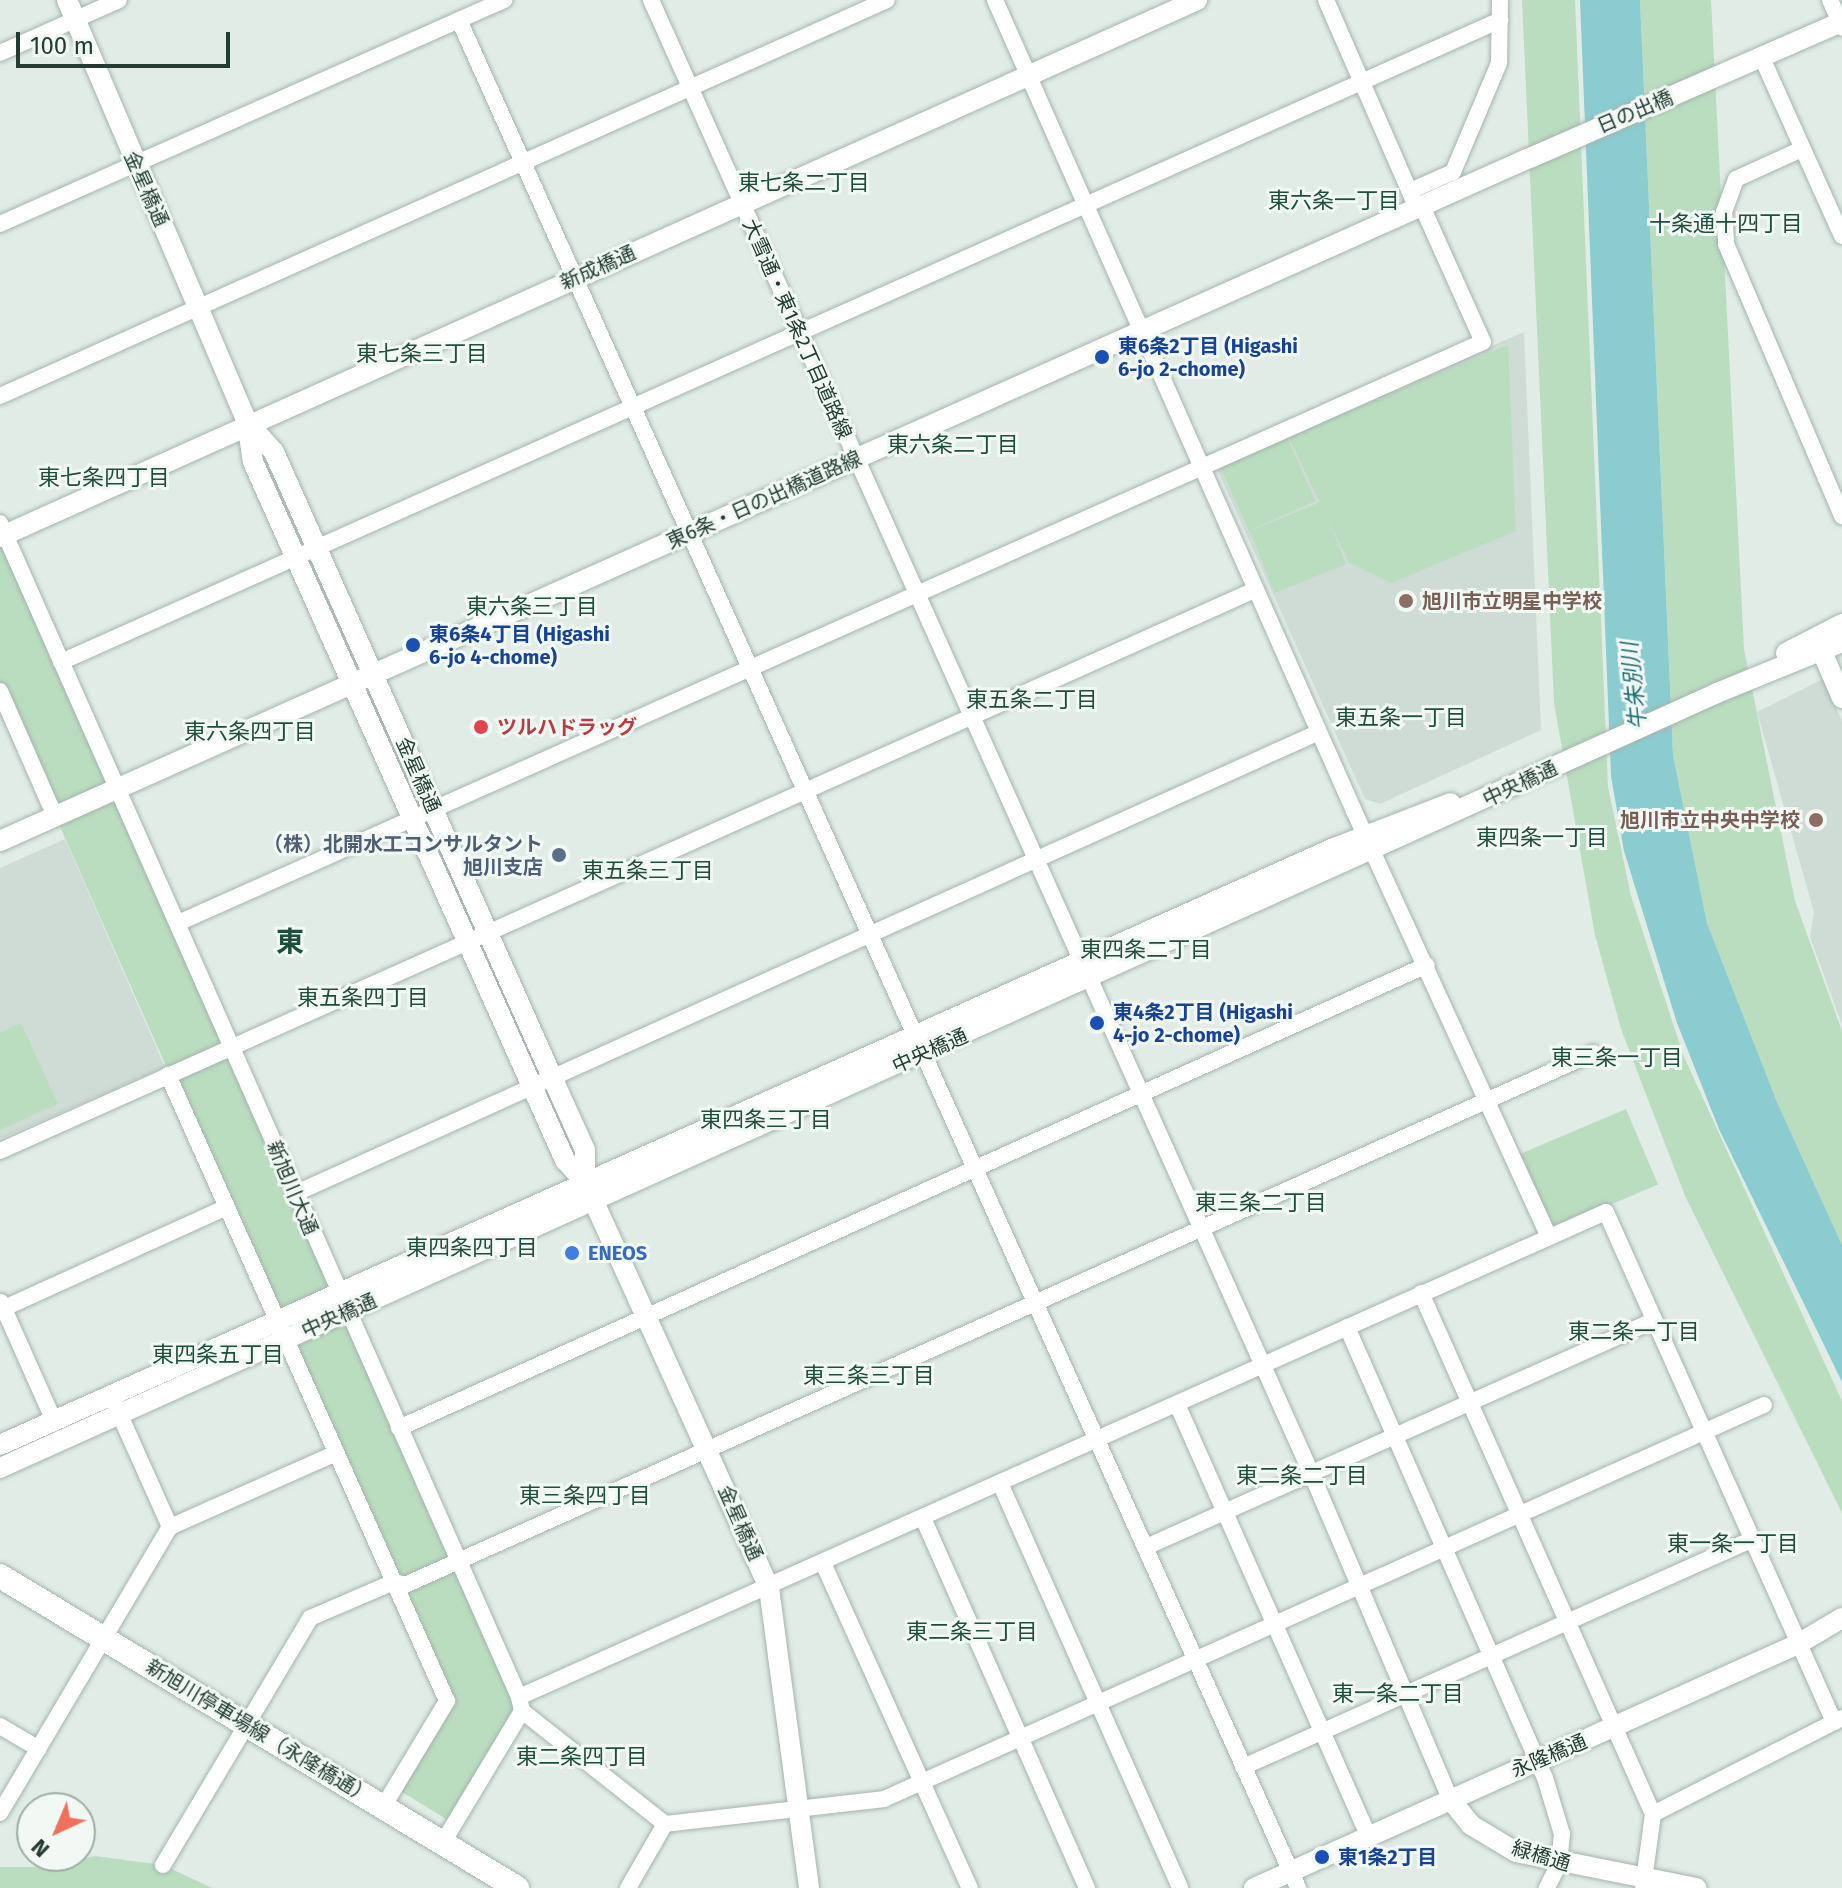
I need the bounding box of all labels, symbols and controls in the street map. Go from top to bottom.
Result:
scale bar [20,16,234,66]
text: 100 m [30,32,94,60]
street label: 日の出橋 [1593,85,1677,139]
street label: 金星橋通 [119,148,173,230]
district label: 東七条二丁目 [738,170,870,196]
district label: 東六条一丁目 [1268,188,1400,214]
district label: 十条通十四丁目 [1649,211,1803,237]
street label: 大雪通・東1条2丁目道路線 [738,215,856,443]
street label: 新成橋通 [557,241,639,295]
place label: 東6条2丁目 (Higashi 6-jo 2-chome) [1118,334,1298,381]
district label: 東七条三丁目 [356,341,488,367]
marker: 東6条2丁目 (Higashi 6-jo 2-chome) [1093,348,1111,366]
district label: 東六条二丁目 [887,432,1019,458]
street label: 東6条・日の出橋道路線 [663,446,865,554]
district label: 東七条四丁目 [38,465,170,491]
place label: 旭川市立明星中学校 [1422,589,1602,613]
marker: 旭川市立明星中学校 [1397,592,1415,610]
district label: 東六条三丁目 [466,594,598,620]
place label: 東6条4丁目 (Higashi 6-jo 4-chome) [429,622,610,669]
marker: 東6条4丁目 (Higashi 6-jo 4-chome) [404,636,422,654]
water label: 牛朱別川 [1616,641,1652,731]
district label: 東五条二丁目 [966,687,1098,713]
district label: 東五条一丁目 [1335,705,1467,731]
place label: ツルハドラッグ [497,715,637,739]
marker: ツルハドラッグ [472,718,490,736]
district label: 東六条四丁目 [184,719,316,745]
street label: 金星橋通 [391,734,445,816]
street label: 中央橋通 [1479,756,1561,812]
place label: 旭川市立中央中学校 [1620,808,1800,832]
marker: 旭川市立中央中学校 [1807,811,1825,829]
district label: 東四条一丁目 [1476,825,1608,851]
place label: （株）北開水工コンサルタント 旭川支店 [263,832,543,879]
marker: （株）北開水工コンサルタント 旭川支店 [550,846,568,864]
district label: 東五条三丁目 [582,858,714,884]
district label: 東 [276,925,304,959]
district label: 東四条二丁目 [1080,937,1212,963]
district label: 東五条四丁目 [297,985,429,1011]
place label: 東4条2丁目 (Higashi 4-jo 2-chome) [1113,1000,1293,1047]
marker: 東4条2丁目 (Higashi 4-jo 2-chome) [1088,1014,1106,1032]
street label: 中央橋通 [889,1024,971,1078]
district label: 東三条一丁目 [1551,1045,1683,1071]
district label: 東四条三丁目 [700,1107,832,1133]
street label: 新旭川大通 [261,1137,323,1239]
district label: 東三条二丁目 [1195,1190,1327,1216]
district label: 東四条四丁目 [406,1235,538,1261]
place label: ENEOS [588,1241,647,1265]
marker: ENEOS [563,1244,581,1262]
street label: 中央橋通 [298,1289,380,1343]
district label: 東二条一丁目 [1568,1319,1700,1345]
district label: 東四条五丁目 [152,1342,284,1368]
district label: 東三条三丁目 [803,1363,935,1389]
district label: 東二条二丁目 [1236,1463,1368,1489]
street label: 金星橋通 [713,1482,767,1564]
district label: 東三条四丁目 [519,1483,651,1509]
district label: 東一条一丁目 [1667,1531,1799,1557]
district label: 東二条三丁目 [906,1619,1038,1645]
street label: 新旭川停車場線（永隆橋通） [141,1655,377,1809]
district label: 東一条二丁目 [1332,1681,1464,1707]
street label: 永隆橋通 [1507,1729,1591,1783]
district label: 東二条四丁目 [516,1744,648,1770]
north arrow [16,1792,96,1872]
text: N [26,1833,55,1863]
street label: 緑橋通 [1509,1836,1573,1876]
place label: 東1条2丁目 [1338,1845,1438,1869]
marker: 東1条2丁目 [1313,1848,1331,1866]

